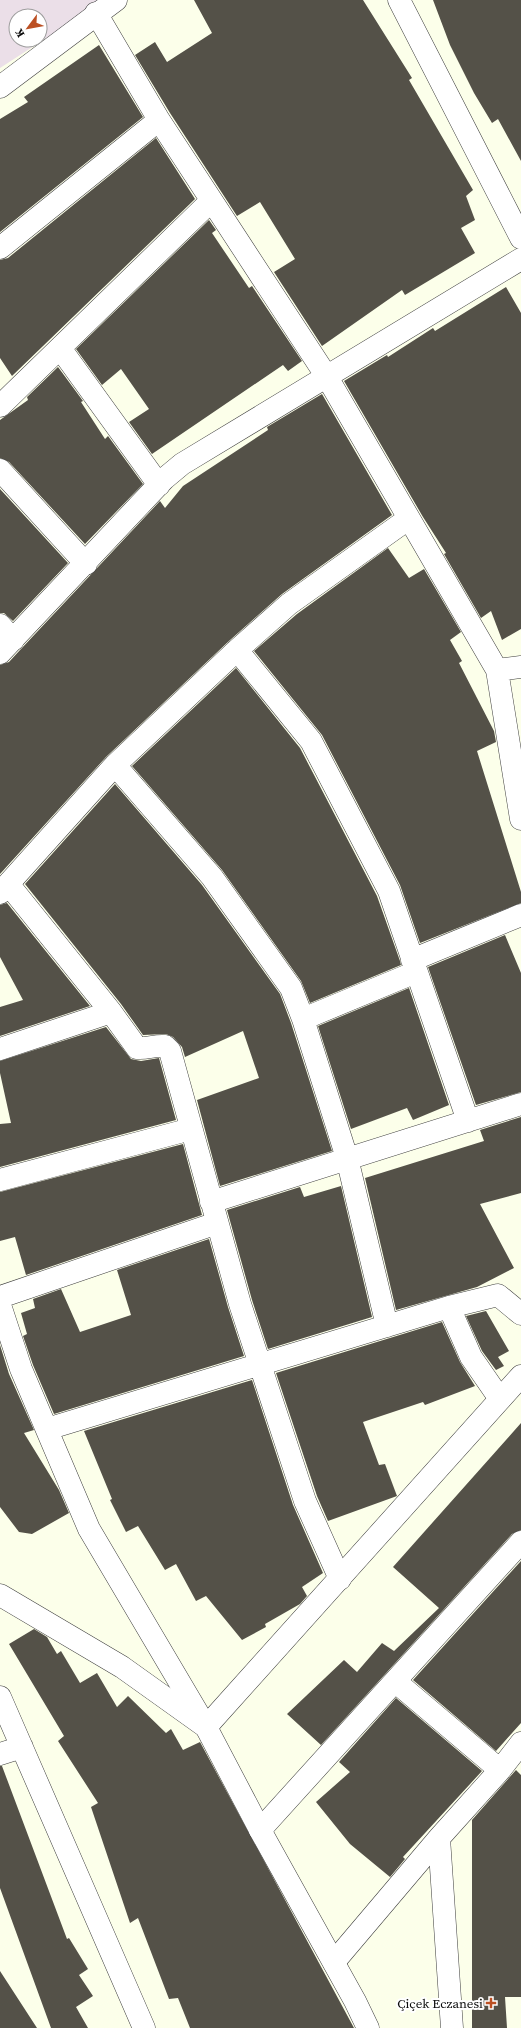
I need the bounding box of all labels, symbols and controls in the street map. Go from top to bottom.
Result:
north arrow [8,8,48,48]
text: K [11,26,28,40]
place label: Çiçek Eczanesi [397,1995,483,2012]
marker: Çiçek Eczanesi [486,1998,496,2008]

